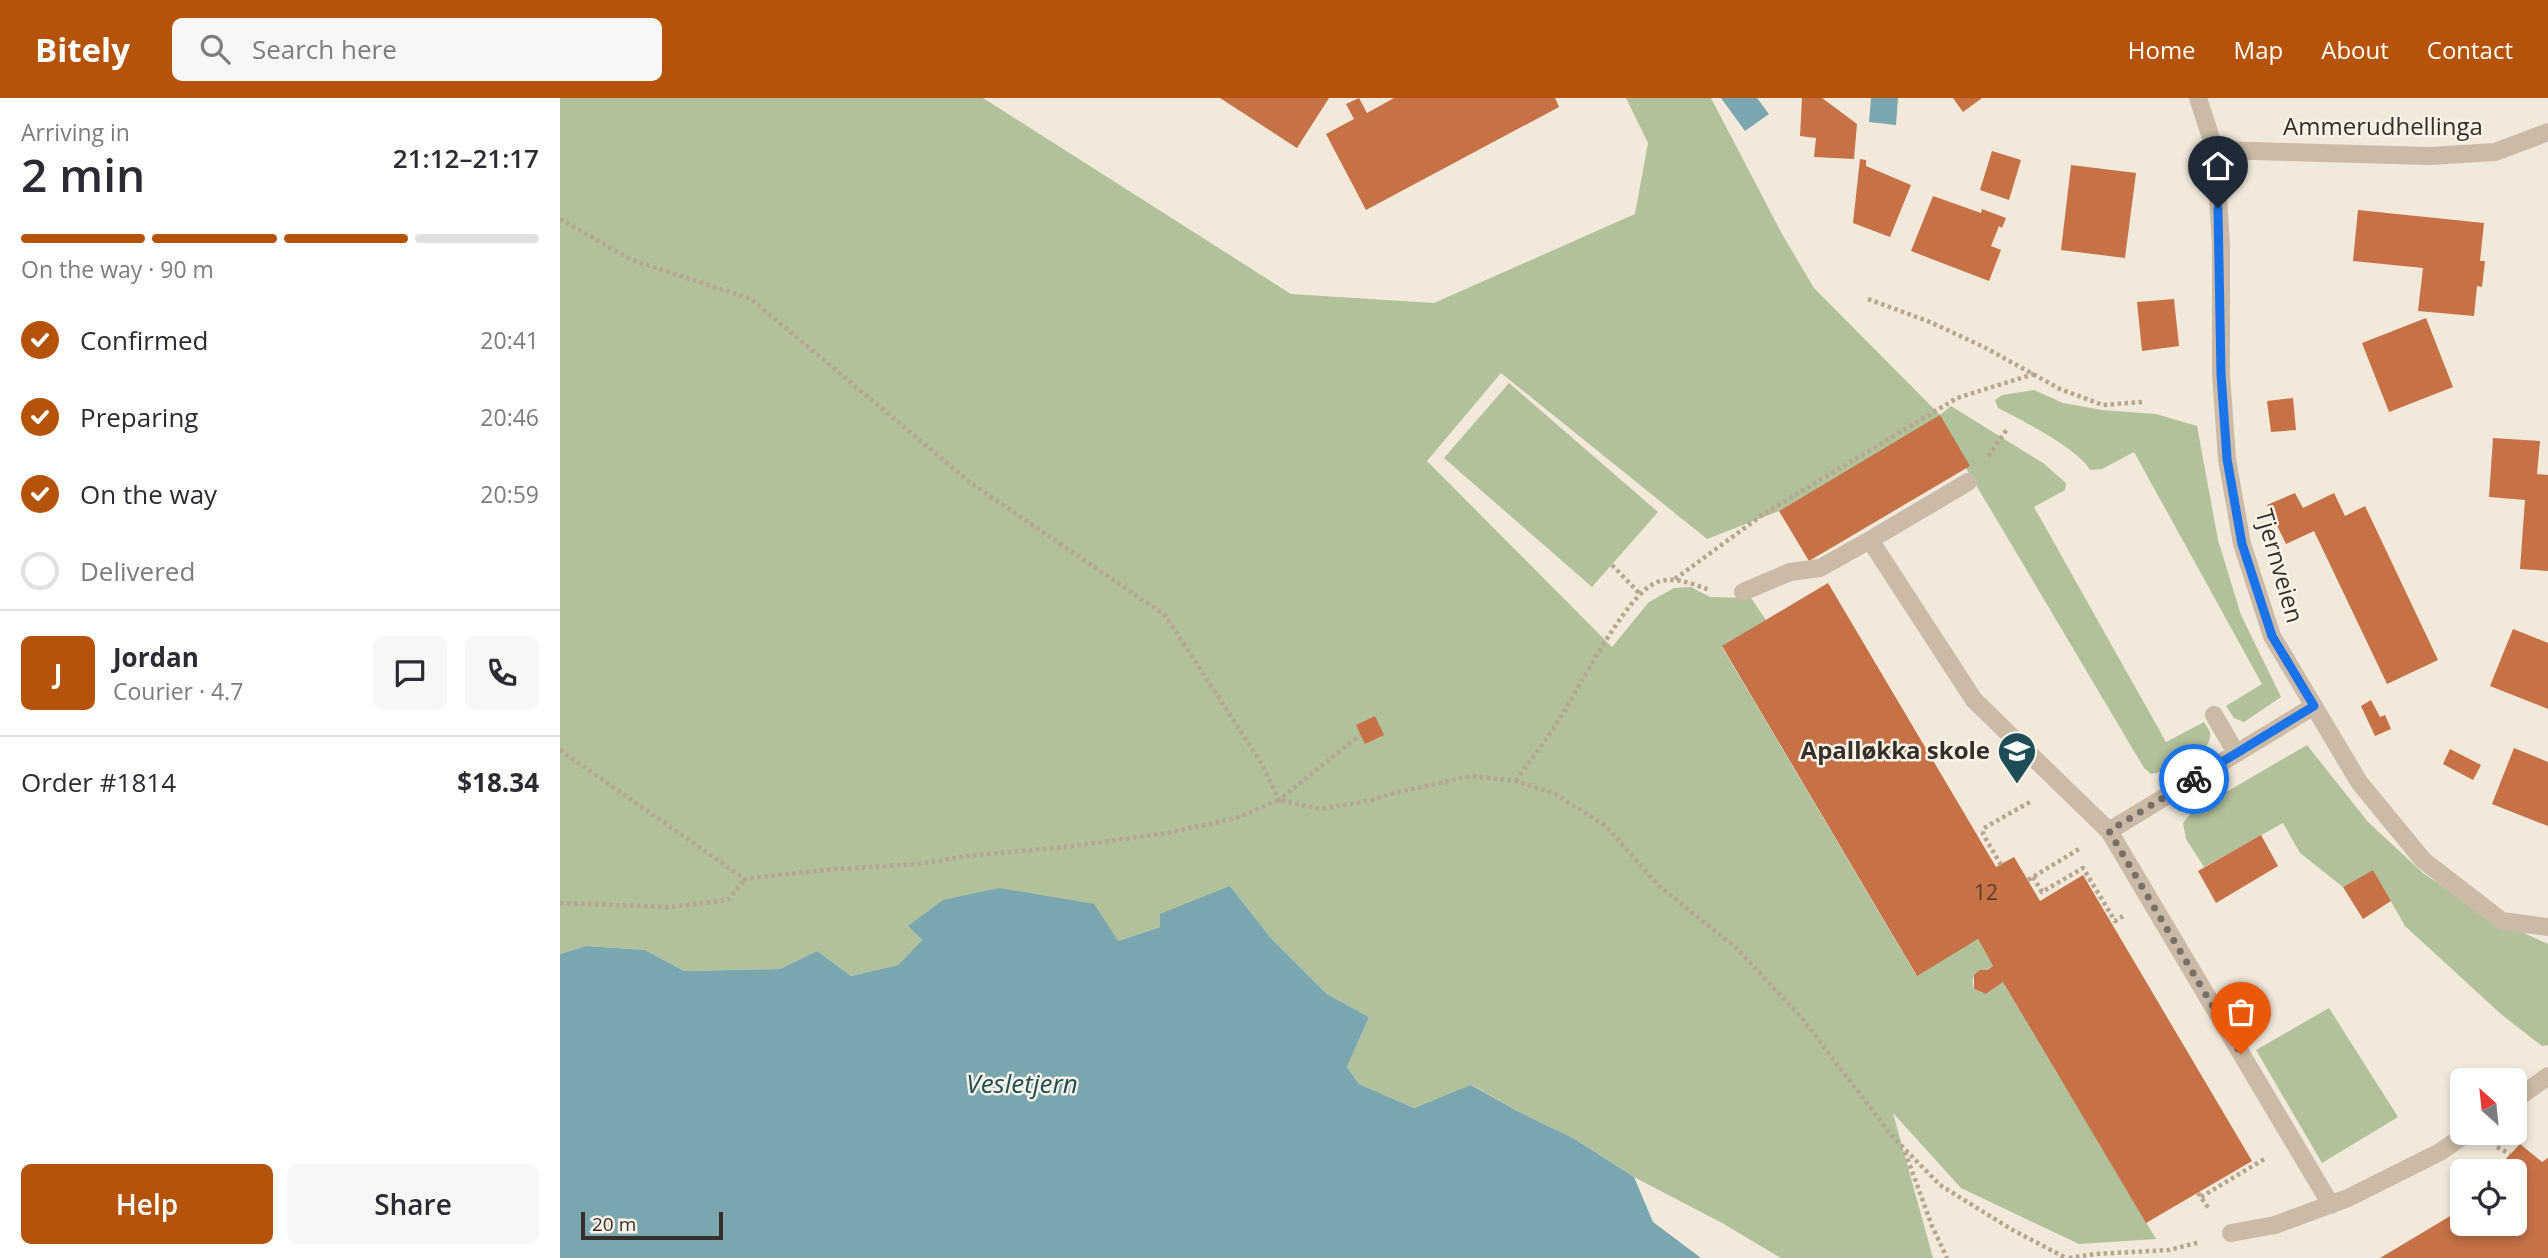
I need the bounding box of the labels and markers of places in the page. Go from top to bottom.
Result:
pin [2188,136,2248,208]
school or university icon: Apalløkka skole [1996,730,2038,785]
place label: Apalløkka skole [1801,733,1990,766]
pin [2211,982,2271,1054]

